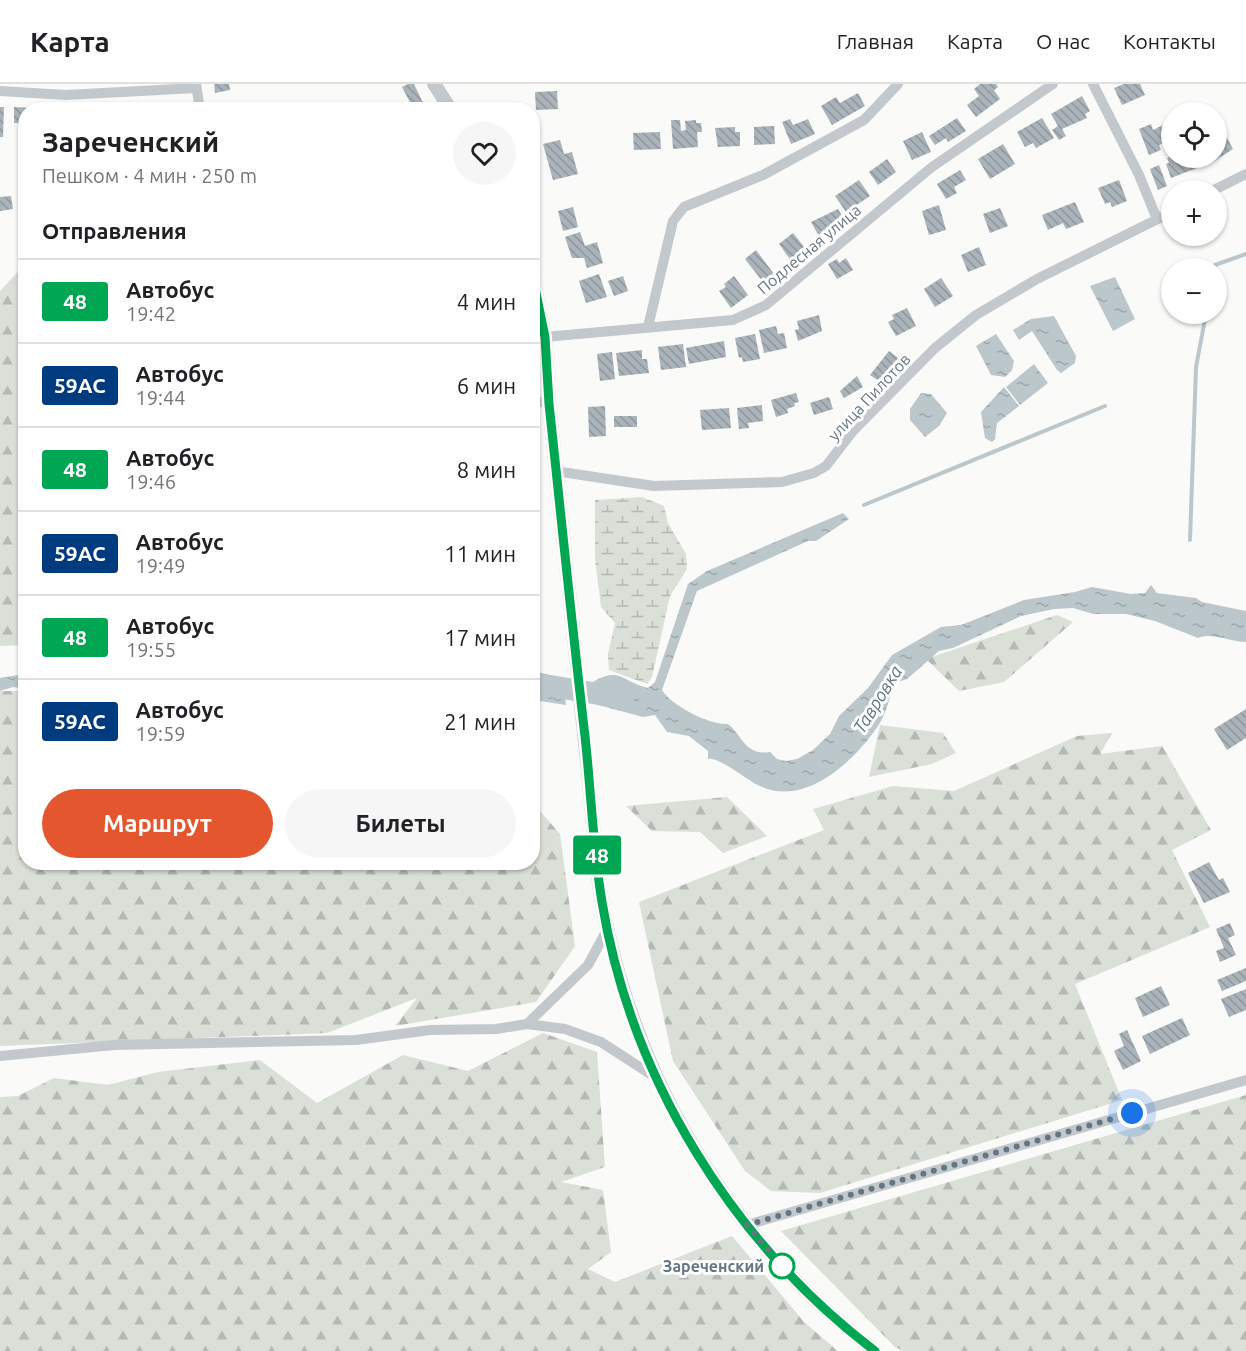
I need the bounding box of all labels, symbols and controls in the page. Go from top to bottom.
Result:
text: Карта [30,26,110,57]
text: Главная [837,29,914,53]
text: Карта [947,29,1003,53]
text: О нас [1036,29,1090,53]
text: Контакты [1123,29,1216,53]
map controls [1161,102,1227,324]
button: locate [1161,102,1227,168]
button: heart [453,122,516,185]
text: Зареченский [42,126,219,157]
text: Пешком · 4 мин · 250 m [42,164,257,187]
button: + [1161,180,1227,246]
street label: Подлесная улица [754,201,864,297]
text: Отправления [42,218,187,243]
button: − [1161,258,1227,324]
text: Автобус [126,277,214,302]
text: 48 [63,289,87,313]
text: 4 мин [457,289,516,314]
text: 19:42 [126,302,176,325]
street label: улица Пилотов [824,350,914,444]
text: Автобус [136,361,224,386]
text: 59АС [54,373,106,397]
text: 6 мин [457,373,516,398]
text: 19:44 [136,386,186,409]
text: Автобус [126,445,214,470]
text: 48 [63,457,87,481]
text: 8 мин [457,457,516,482]
text: 19:46 [126,470,176,493]
text: Автобус [136,529,224,554]
text: 59АС [54,541,106,565]
text: 11 мин [444,541,516,566]
text: 19:49 [136,554,186,577]
text: Автобус [126,613,214,638]
text: 48 [63,625,87,649]
text: 17 мин [444,625,516,650]
text: 19:55 [126,638,176,661]
water label: Тавровка [849,662,906,736]
text: Автобус [136,697,224,722]
text: 59АС [54,709,106,733]
text: 21 мин [444,709,516,734]
text: 19:59 [136,722,186,745]
button: Маршрут [42,789,273,858]
button: Билеты [285,789,516,858]
line badge: 48 [570,836,624,874]
text: 48 [585,843,609,867]
your location [1117,1098,1147,1128]
marker: Зареченский [769,1253,795,1279]
place label: Зареченский [663,1257,764,1275]

